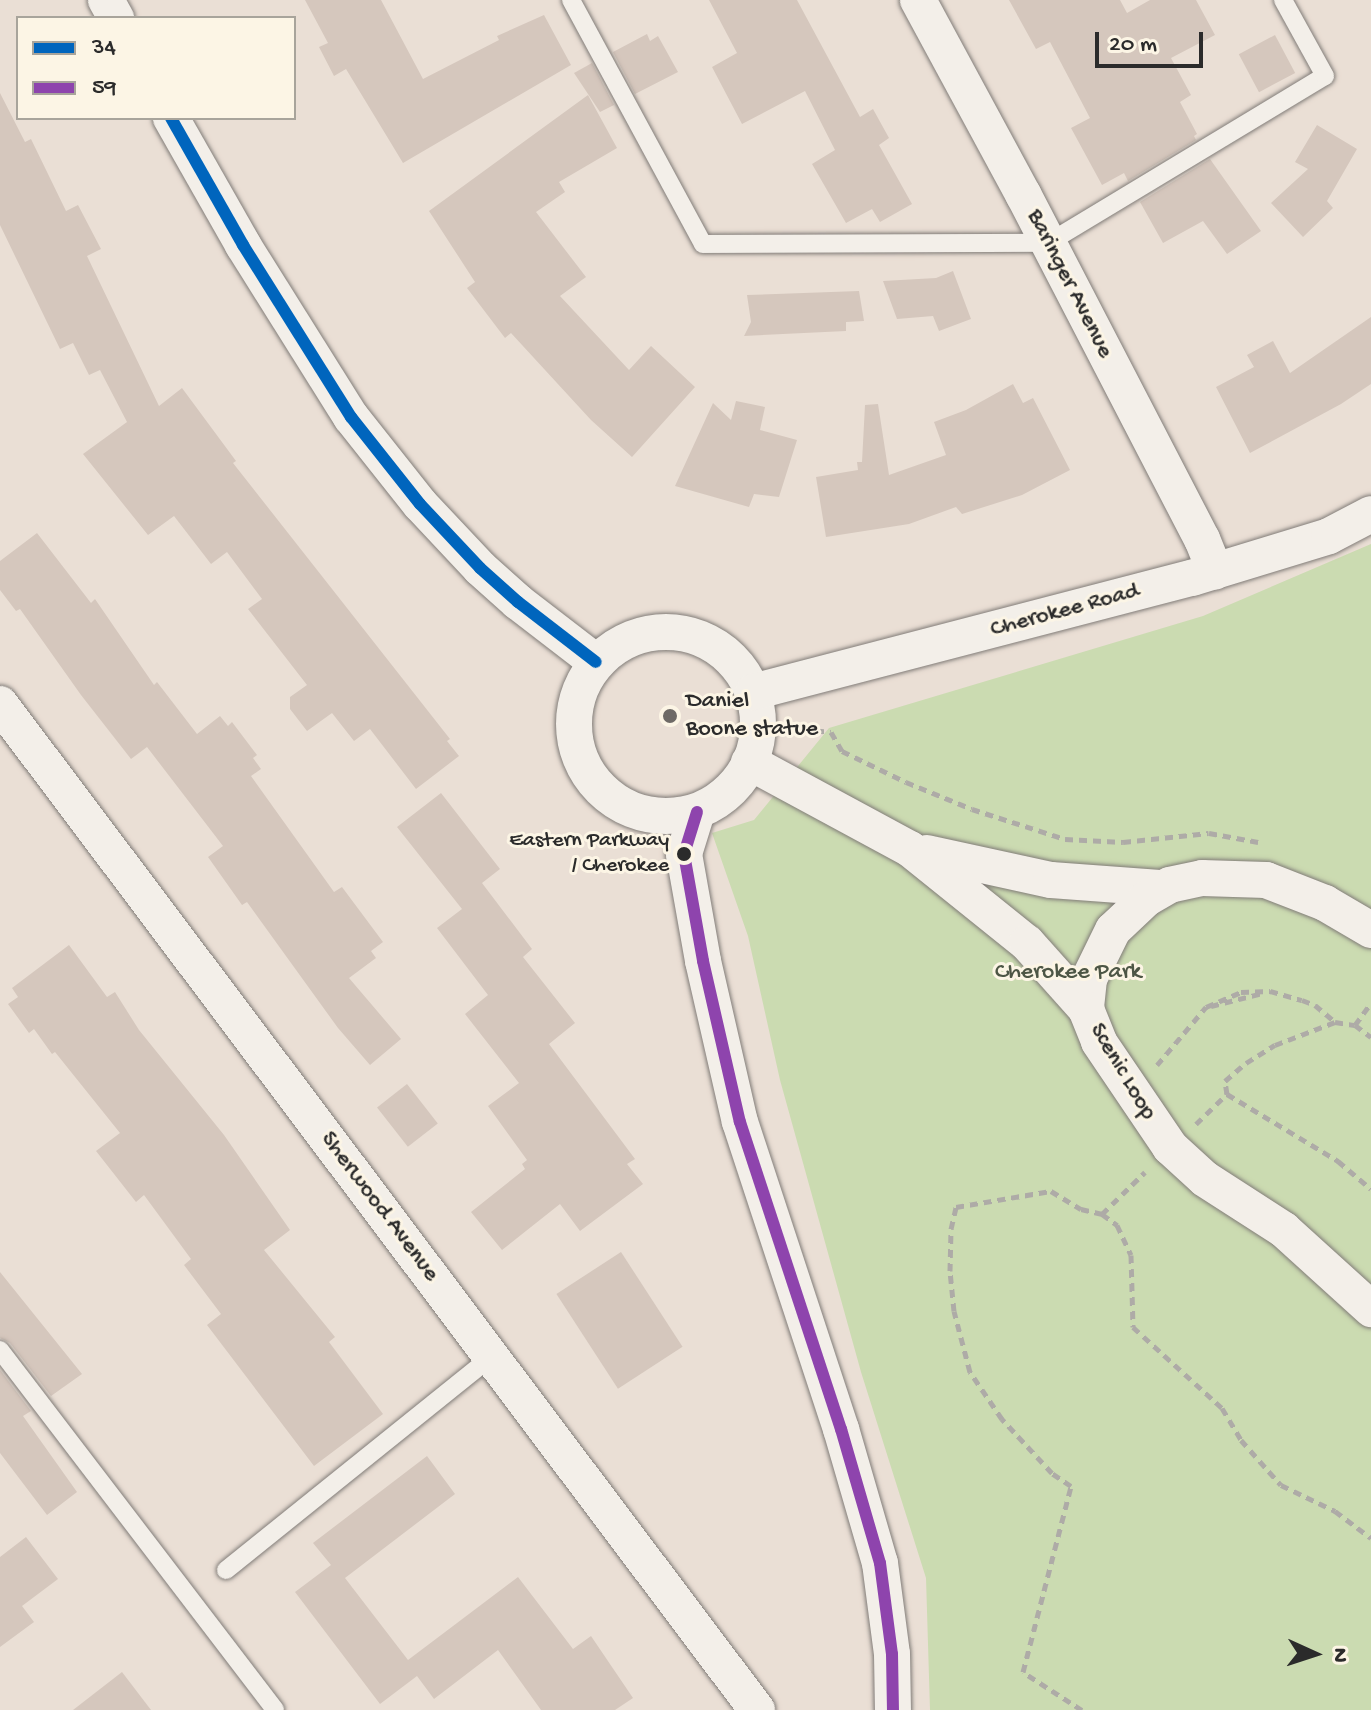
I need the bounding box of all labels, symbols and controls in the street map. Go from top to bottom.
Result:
legend [16,16,296,120]
scale bar [1099,16,1207,66]
text: 20 m [1109,31,1157,60]
text: 34 [92,34,116,63]
text: 59 [92,74,117,103]
street label: Baringer Avenue [1019,205,1119,363]
street label: Cherokee Road [987,577,1143,645]
place label: Daniel Boone statue [686,688,818,744]
marker: Daniel Boone statue [661,707,679,725]
place label: Eastern Parkway / Cherokee [509,828,669,880]
marker: Eastern Parkway / Cherokee [676,846,692,862]
park label: Cherokee Park [995,959,1141,987]
street label: Scenic Loop [1082,1018,1162,1126]
street label: Sherwood Avenue [313,1126,445,1288]
north arrow [1275,1614,1355,1694]
text: N [1326,1647,1352,1663]

